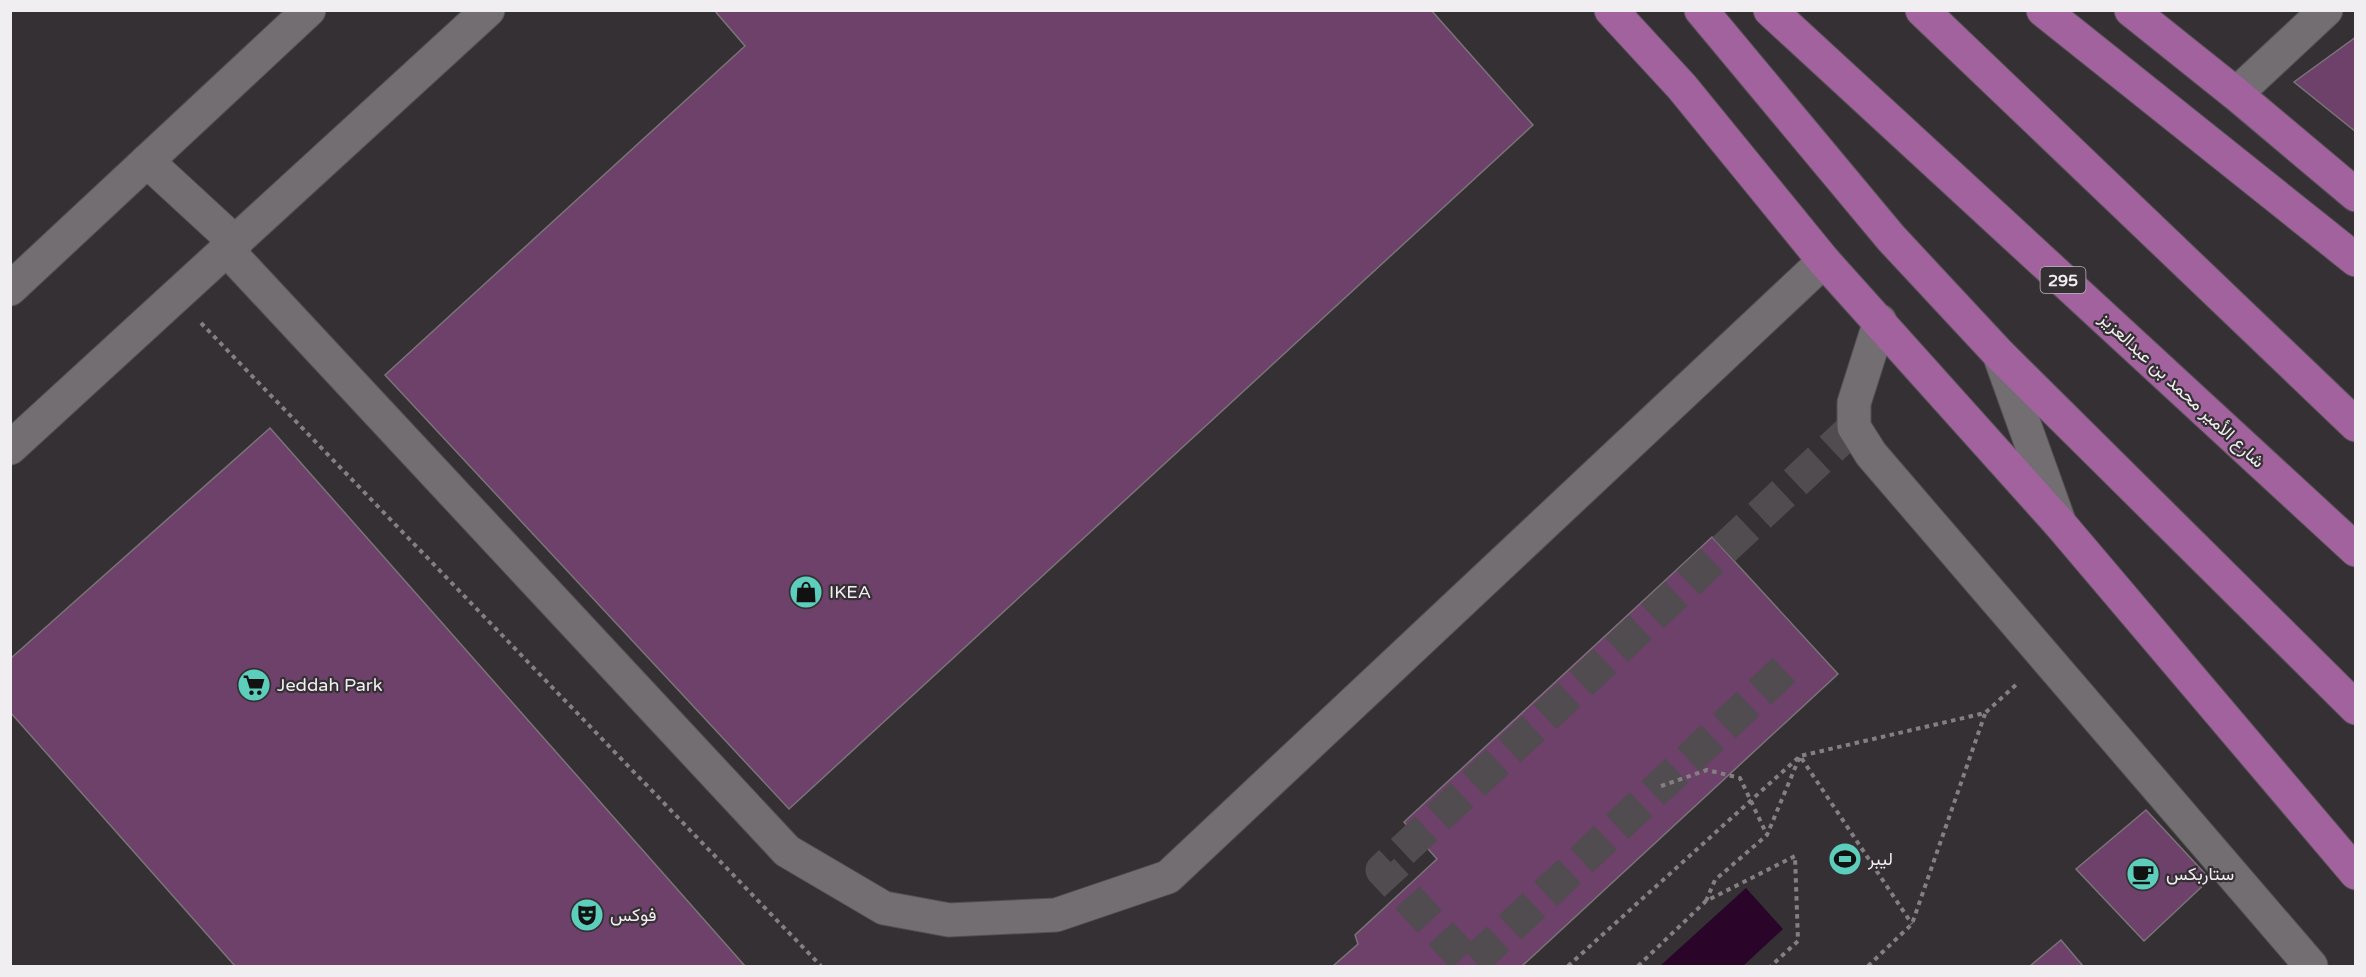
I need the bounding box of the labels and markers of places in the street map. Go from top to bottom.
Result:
shop icon: IKEA [788,574,824,610]
place label: IKEA [829,581,871,603]
supermarket icon: Jeddah Park [236,667,272,703]
place label: Jeddah Park [277,674,383,696]
sports icon: ليبر [1827,841,1863,877]
place label: ليبر [1867,848,1893,870]
cafe icon: ستاربكس [2125,856,2161,892]
place label: ستاربكس [2166,863,2234,885]
theatre icon: فوكس [569,897,605,933]
place label: فوكس [610,904,657,926]

